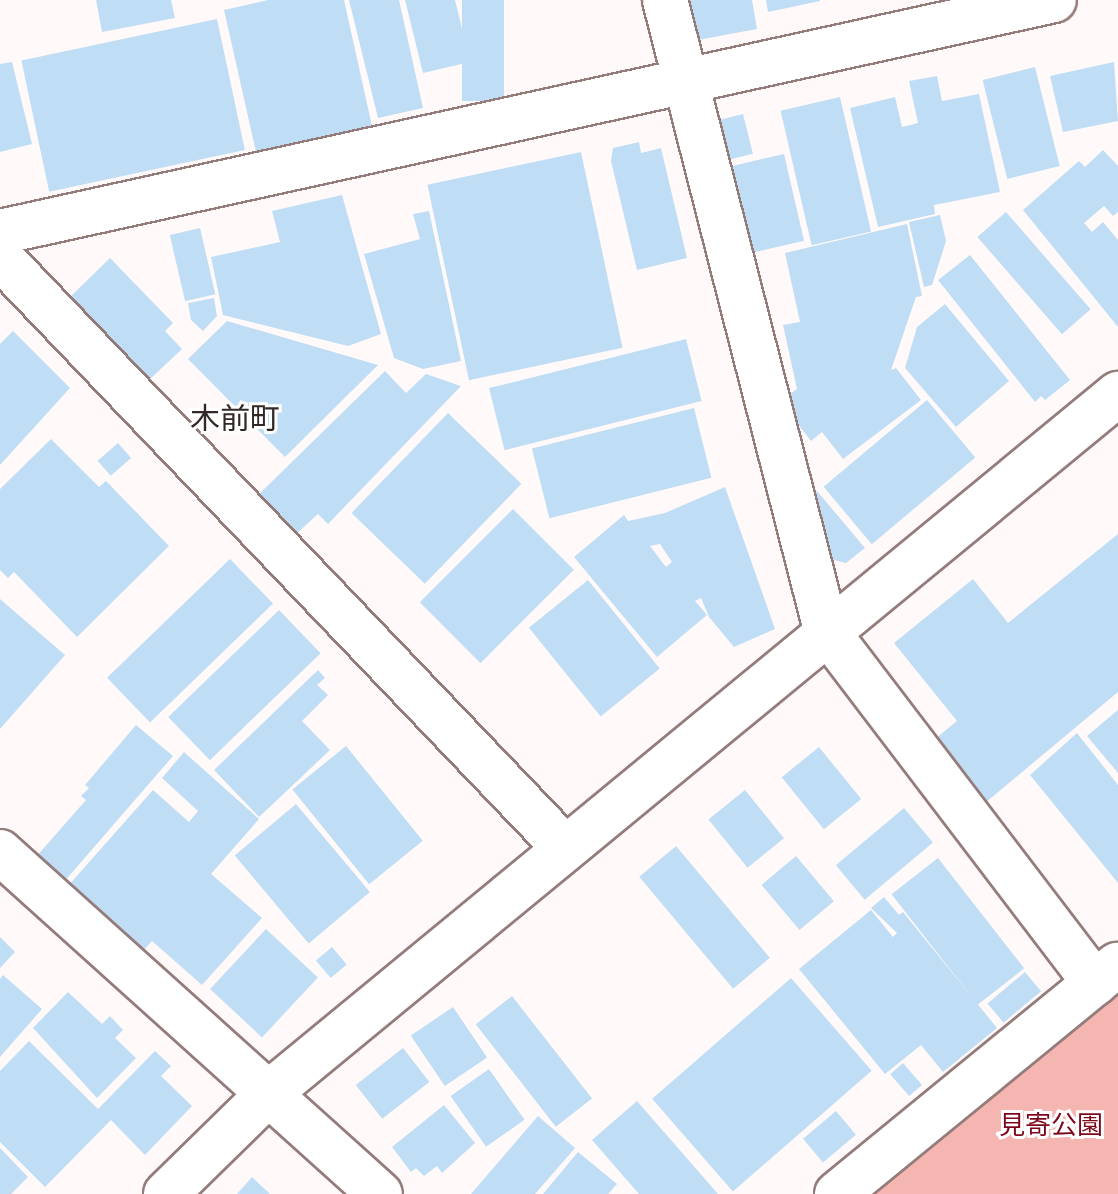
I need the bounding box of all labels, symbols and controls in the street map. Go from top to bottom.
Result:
district label: 木前町 [190,401,280,437]
park label: 見寄公園 [999,1110,1103,1142]

